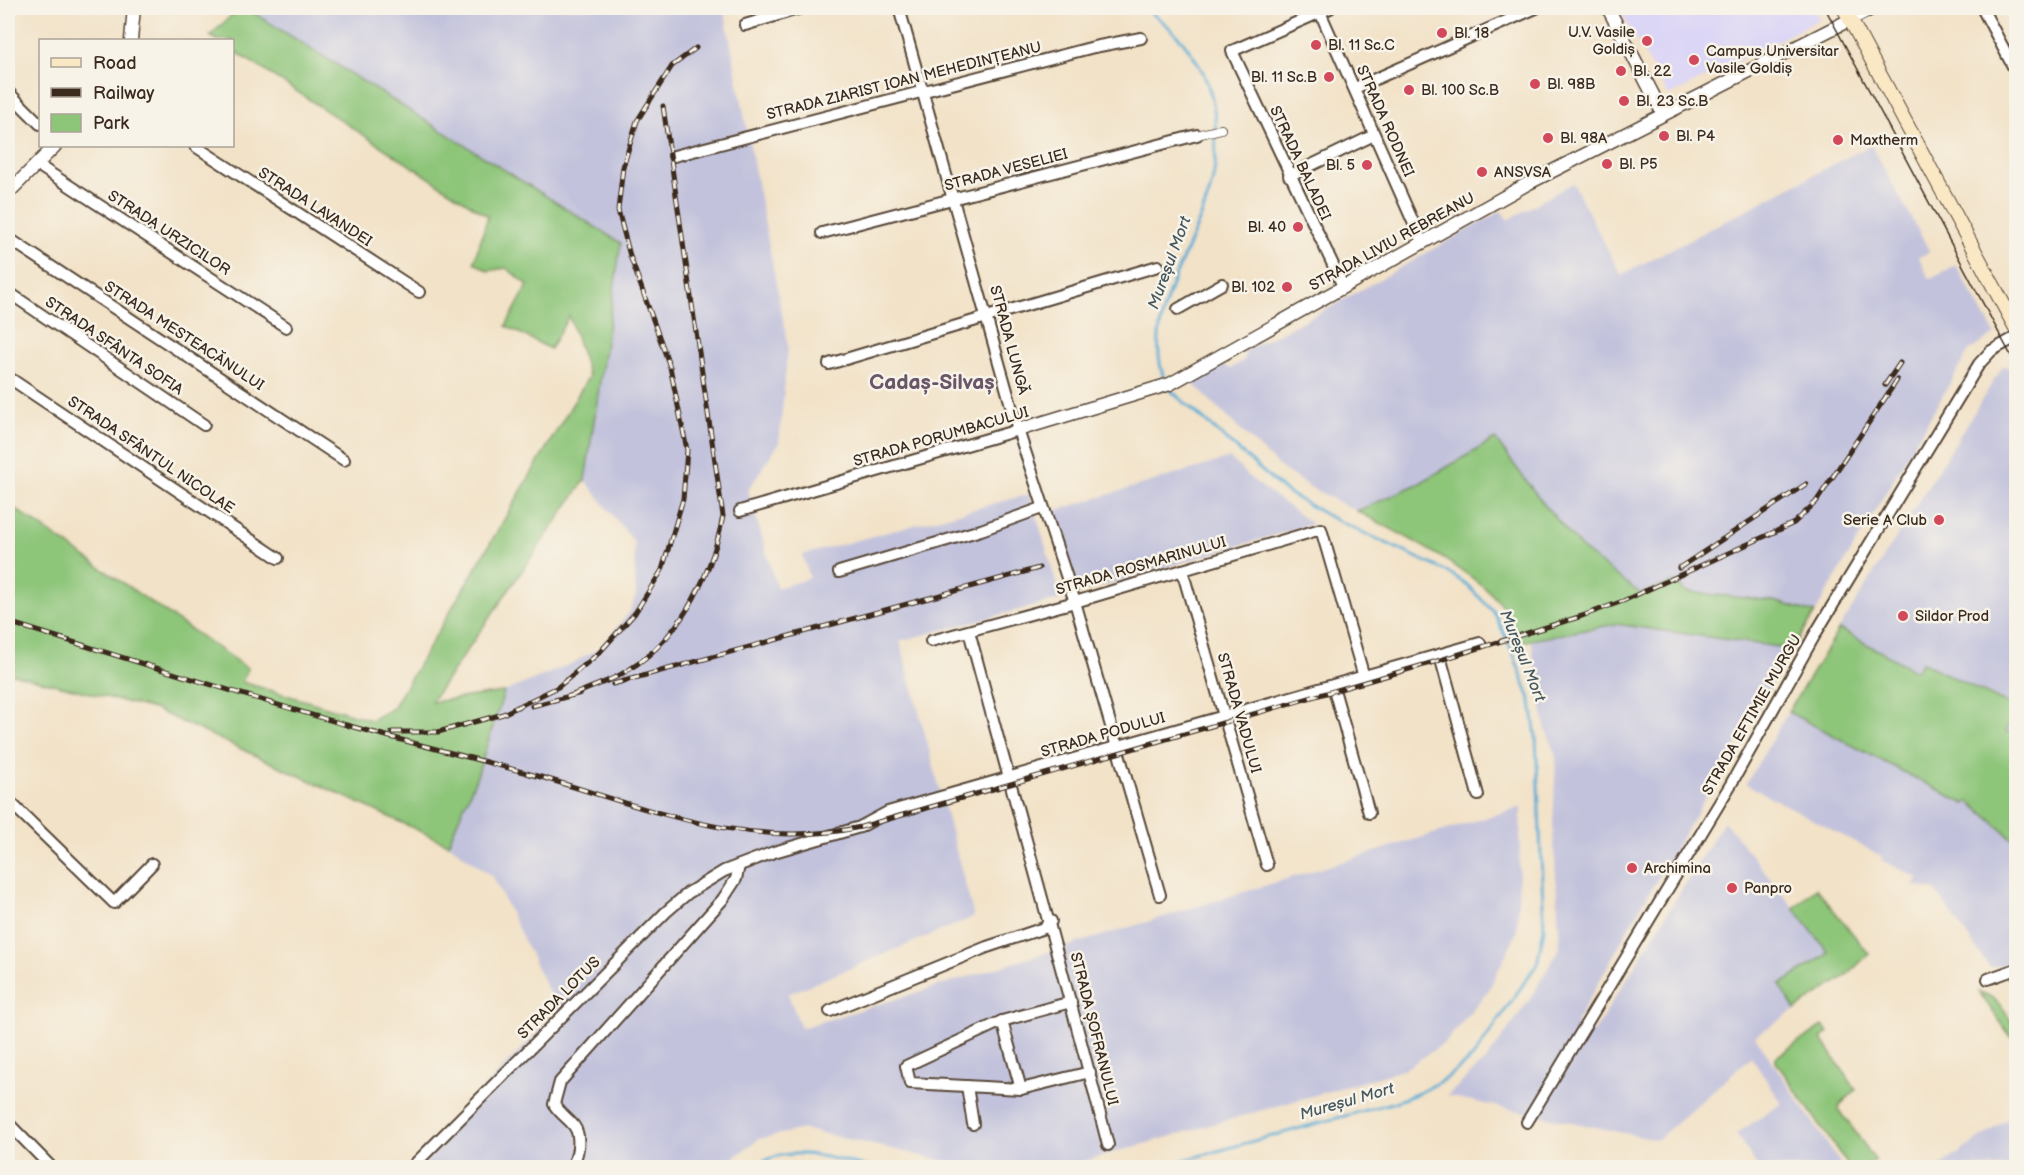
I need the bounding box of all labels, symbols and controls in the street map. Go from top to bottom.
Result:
place label: U.V. Vasile Goldiș [1568,23,1636,59]
place label: Bl. 18 [1454,24,1489,43]
marker: Bl. 18 [1435,26,1449,40]
marker: U.V. Vasile Goldiș [1640,34,1654,48]
place label: Bl. 11 Sc.C [1328,36,1395,55]
street label: STRADA ZIARIST IOAN MEHEDINȚEANU [765,38,1043,124]
marker: Bl. 11 Sc.C [1309,38,1323,52]
legend [39,39,234,147]
place label: Campus Universitar Vasile Goldiș [1706,42,1839,78]
text: Road [93,53,137,74]
marker: Campus Universitar Vasile Goldiș [1687,53,1701,67]
street label: STRADA RODNEI [1352,62,1418,180]
place label: Bl. 22 [1633,62,1671,81]
marker: Bl. 22 [1614,64,1628,78]
place label: Bl. 11 Sc.B [1251,68,1317,87]
marker: Bl. 11 Sc.B [1322,70,1336,84]
place label: Bl. 98B [1547,75,1595,94]
marker: Bl. 98B [1528,77,1542,91]
place label: Bl. 100 Sc.B [1421,81,1499,100]
text: Railway [93,83,155,104]
marker: Bl. 100 Sc.B [1402,83,1416,97]
place label: Bl. 23 Sc.B [1636,92,1708,111]
marker: Bl. 23 Sc.B [1617,94,1631,108]
street label: STRADA BALADEI [1265,103,1335,224]
text: Park [93,113,129,134]
place label: Bl. P4 [1676,127,1715,146]
place label: Bl. 98A [1560,129,1608,148]
marker: Bl. P4 [1657,129,1671,143]
marker: Bl. 98A [1541,131,1555,145]
place label: Maxtherm [1850,131,1918,150]
marker: Maxtherm [1831,133,1845,147]
street label: STRADA VESELIEI [942,144,1070,196]
place label: Bl. P5 [1619,155,1658,174]
place label: Bl. 5 [1326,156,1355,175]
marker: Bl. P5 [1600,157,1614,171]
marker: Bl. 5 [1360,158,1374,172]
street label: STRADA LAVANDEI [255,163,376,251]
place label: ANSVSA [1494,163,1552,182]
marker: ANSVSA [1475,165,1489,179]
street label: STRADA URZICILOR [104,186,234,280]
street label: STRADA LIVIU REBREANU [1306,189,1478,295]
water label: Mureșul Mort [1144,213,1196,312]
place label: Bl. 40 [1247,218,1286,237]
marker: Bl. 40 [1291,220,1305,234]
street label: STRADA MESTEACĂNULUI [100,277,268,395]
place label: Bl. 102 [1231,278,1275,297]
marker: Bl. 102 [1280,280,1294,294]
street label: STRADA LUNGĂ [985,283,1033,398]
street label: STRADA SFÂNTA SOFIA [41,293,187,400]
district label: Cadaș-Silvaș [869,370,995,395]
street label: STRADA SFÂNTUL NICOLAE [64,392,238,518]
street label: STRADA PORUMBACULUI [851,403,1031,471]
place label: Serie A Club [1843,511,1928,530]
marker: Serie A Club [1932,513,1946,527]
street label: STRADA ROSMARINULUI [1054,532,1229,599]
water label: Mureșul Mort [1495,607,1549,706]
place label: Sildor Prod [1915,607,1989,626]
marker: Sildor Prod [1896,609,1910,623]
street label: STRADA EFTIMIE MURGU [1698,631,1806,799]
street label: STRADA VADULUI [1213,651,1265,776]
street label: STRADA PODULUI [1039,708,1168,762]
place label: Archimina [1644,859,1711,878]
marker: Archimina [1625,861,1639,875]
place label: Panpro [1744,879,1792,898]
marker: Panpro [1725,881,1739,895]
street label: STRADA ȘOFRANULUI [1066,950,1122,1108]
street label: STRADA LOTUS [514,953,604,1043]
water label: Mureșul Mort [1298,1079,1397,1125]

